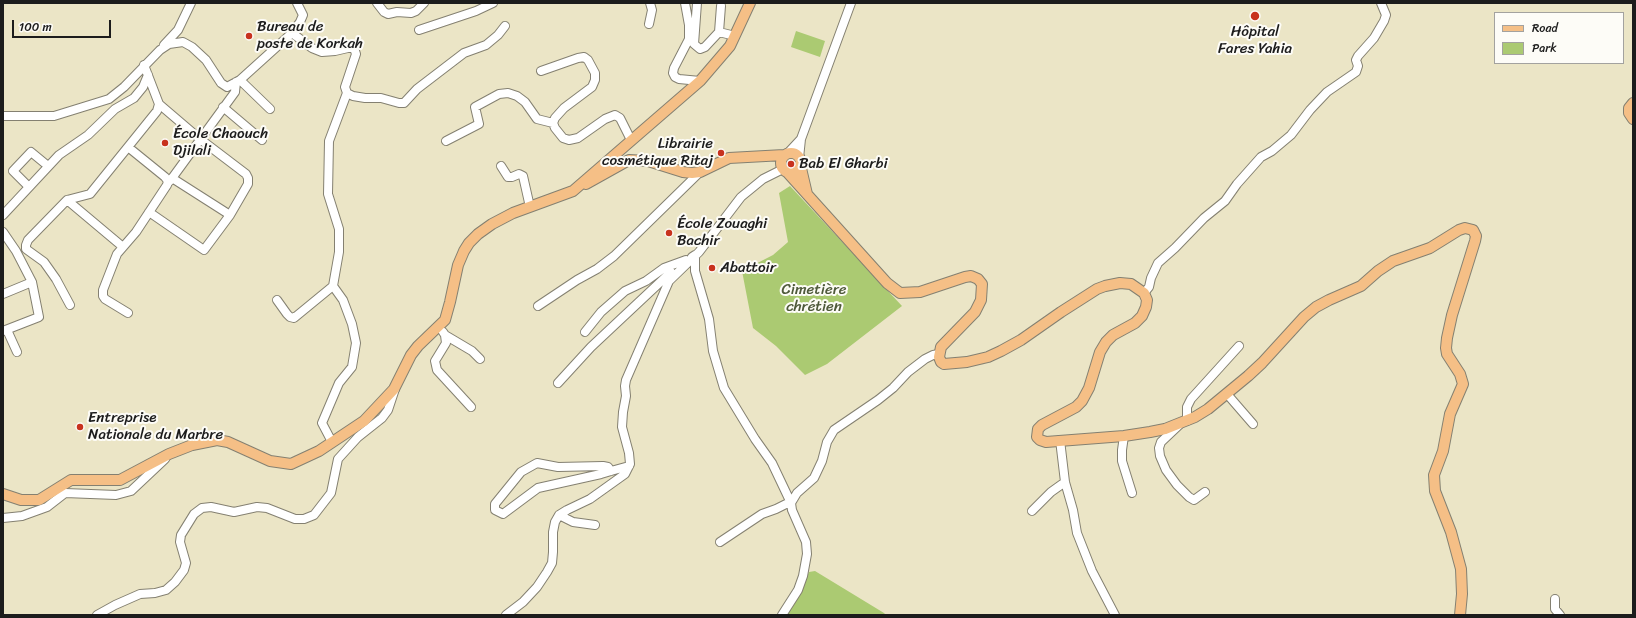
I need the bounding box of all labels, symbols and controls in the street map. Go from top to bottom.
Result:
marker: Hôpital Fares Yahia [1249,10,1261,22]
scale bar [14,12,113,38]
legend [1494,12,1624,64]
text: 100 m [19,16,52,38]
text: Road [1532,17,1558,39]
place label: Bureau de poste de Korkah [257,18,363,53]
place label: Hôpital Fares Yahia [1218,23,1292,58]
marker: Bureau de poste de Korkah [244,31,254,41]
text: Park [1532,37,1557,59]
place label: École Chaouch Djilali [173,125,268,160]
place label: Librairie cosmétique Ritaj [602,135,713,170]
marker: École Chaouch Djilali [160,138,170,148]
marker: Librairie cosmétique Ritaj [716,148,726,158]
place label: Bab El Gharbi [799,155,888,173]
marker: Bab El Gharbi [786,159,796,169]
place label: École Zouaghi Bachir [677,215,767,250]
marker: École Zouaghi Bachir [664,228,674,238]
place label: Abattoir [720,259,776,277]
marker: Abattoir [707,263,717,273]
park label: Cimetière chrétien [782,281,846,316]
place label: Entreprise Nationale du Marbre [88,409,223,444]
marker: Entreprise Nationale du Marbre [75,422,85,432]

